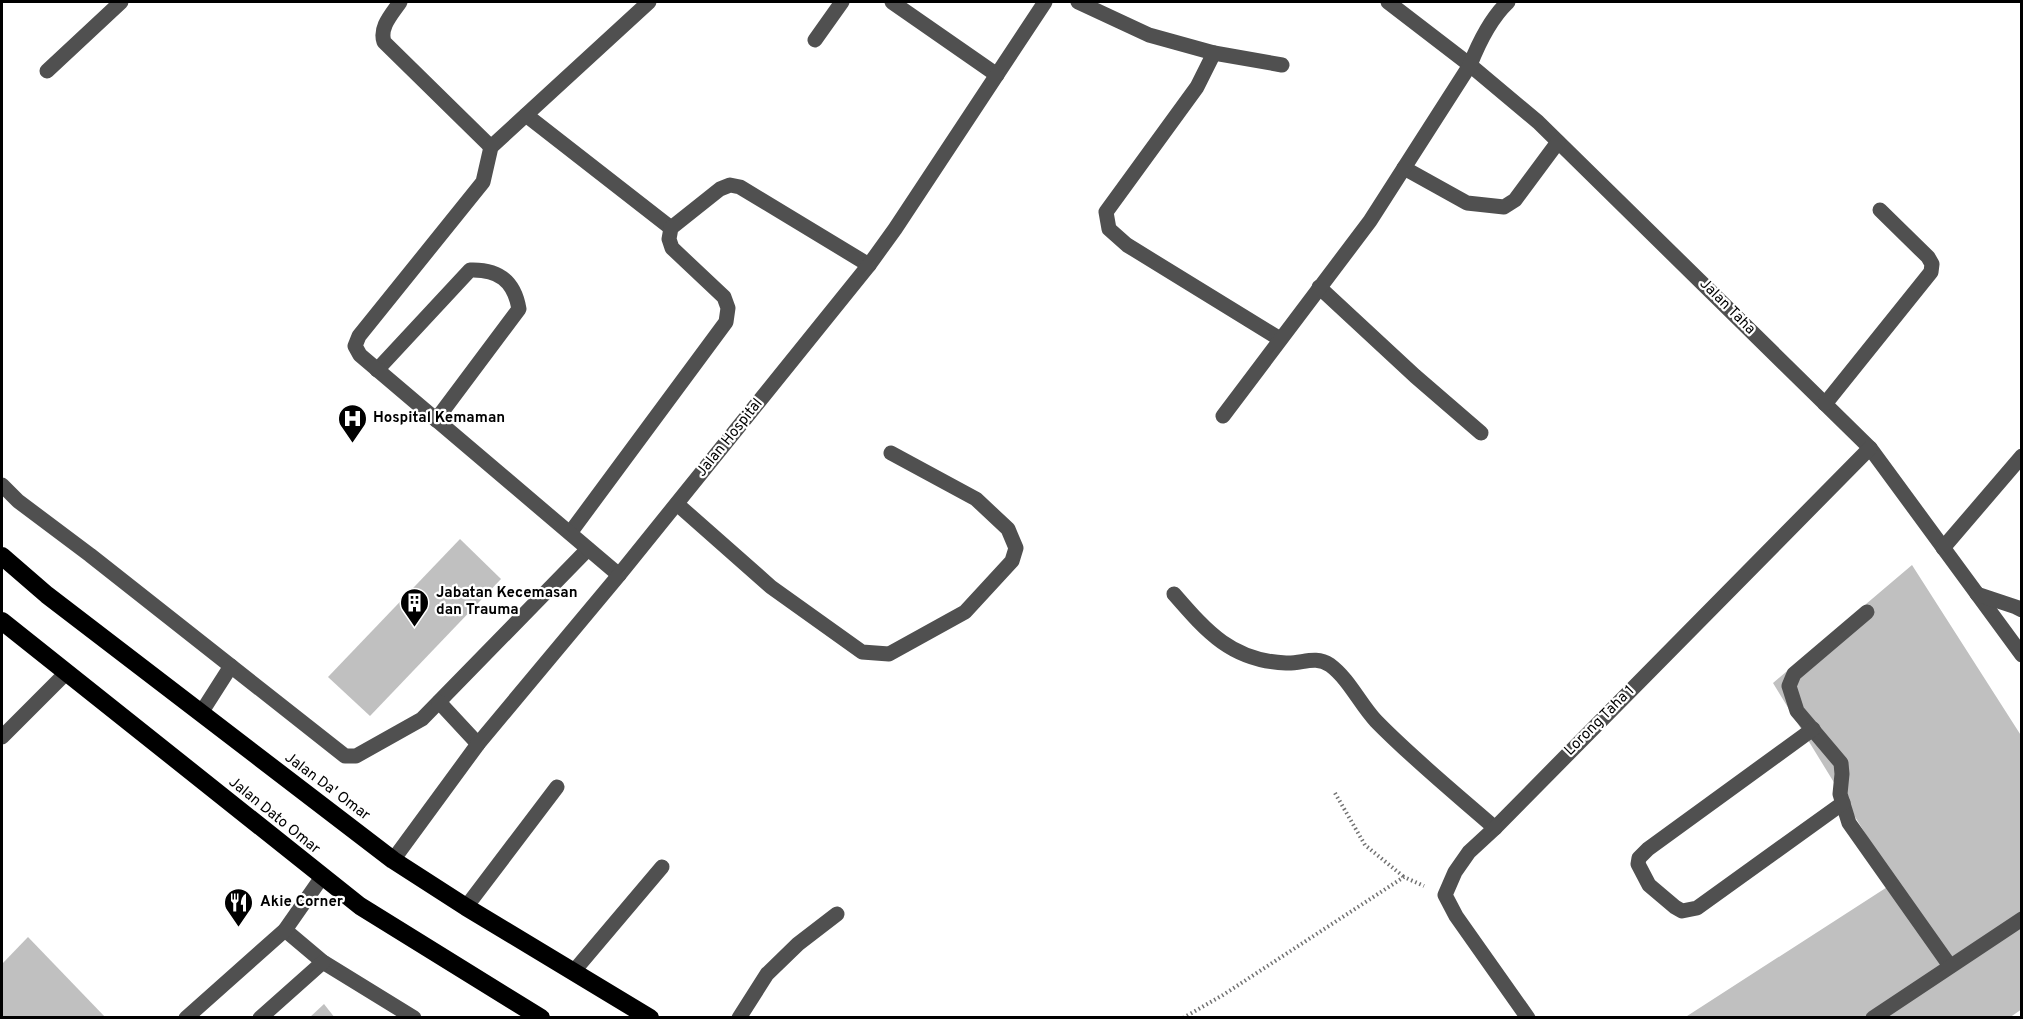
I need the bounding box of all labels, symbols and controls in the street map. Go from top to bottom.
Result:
street label: Jalan Taha [1695,275,1759,339]
street label: Jalan Hospital [693,395,767,481]
hospital icon: Hospital Kemaman [336,402,368,444]
place label: Hospital Kemaman [373,409,505,428]
place label: Jabatan Kecemasan dan Trauma [436,584,578,620]
building icon: Jabatan Kecemasan dan Trauma [399,586,431,628]
street label: Lorong Taha 1 [1561,682,1639,760]
street label: Jalan Da' Omar [280,749,374,825]
street label: Jalan Dato Omar [224,773,324,859]
restaurant icon: Akie Corner [223,886,255,928]
place label: Akie Corner [260,893,344,912]

